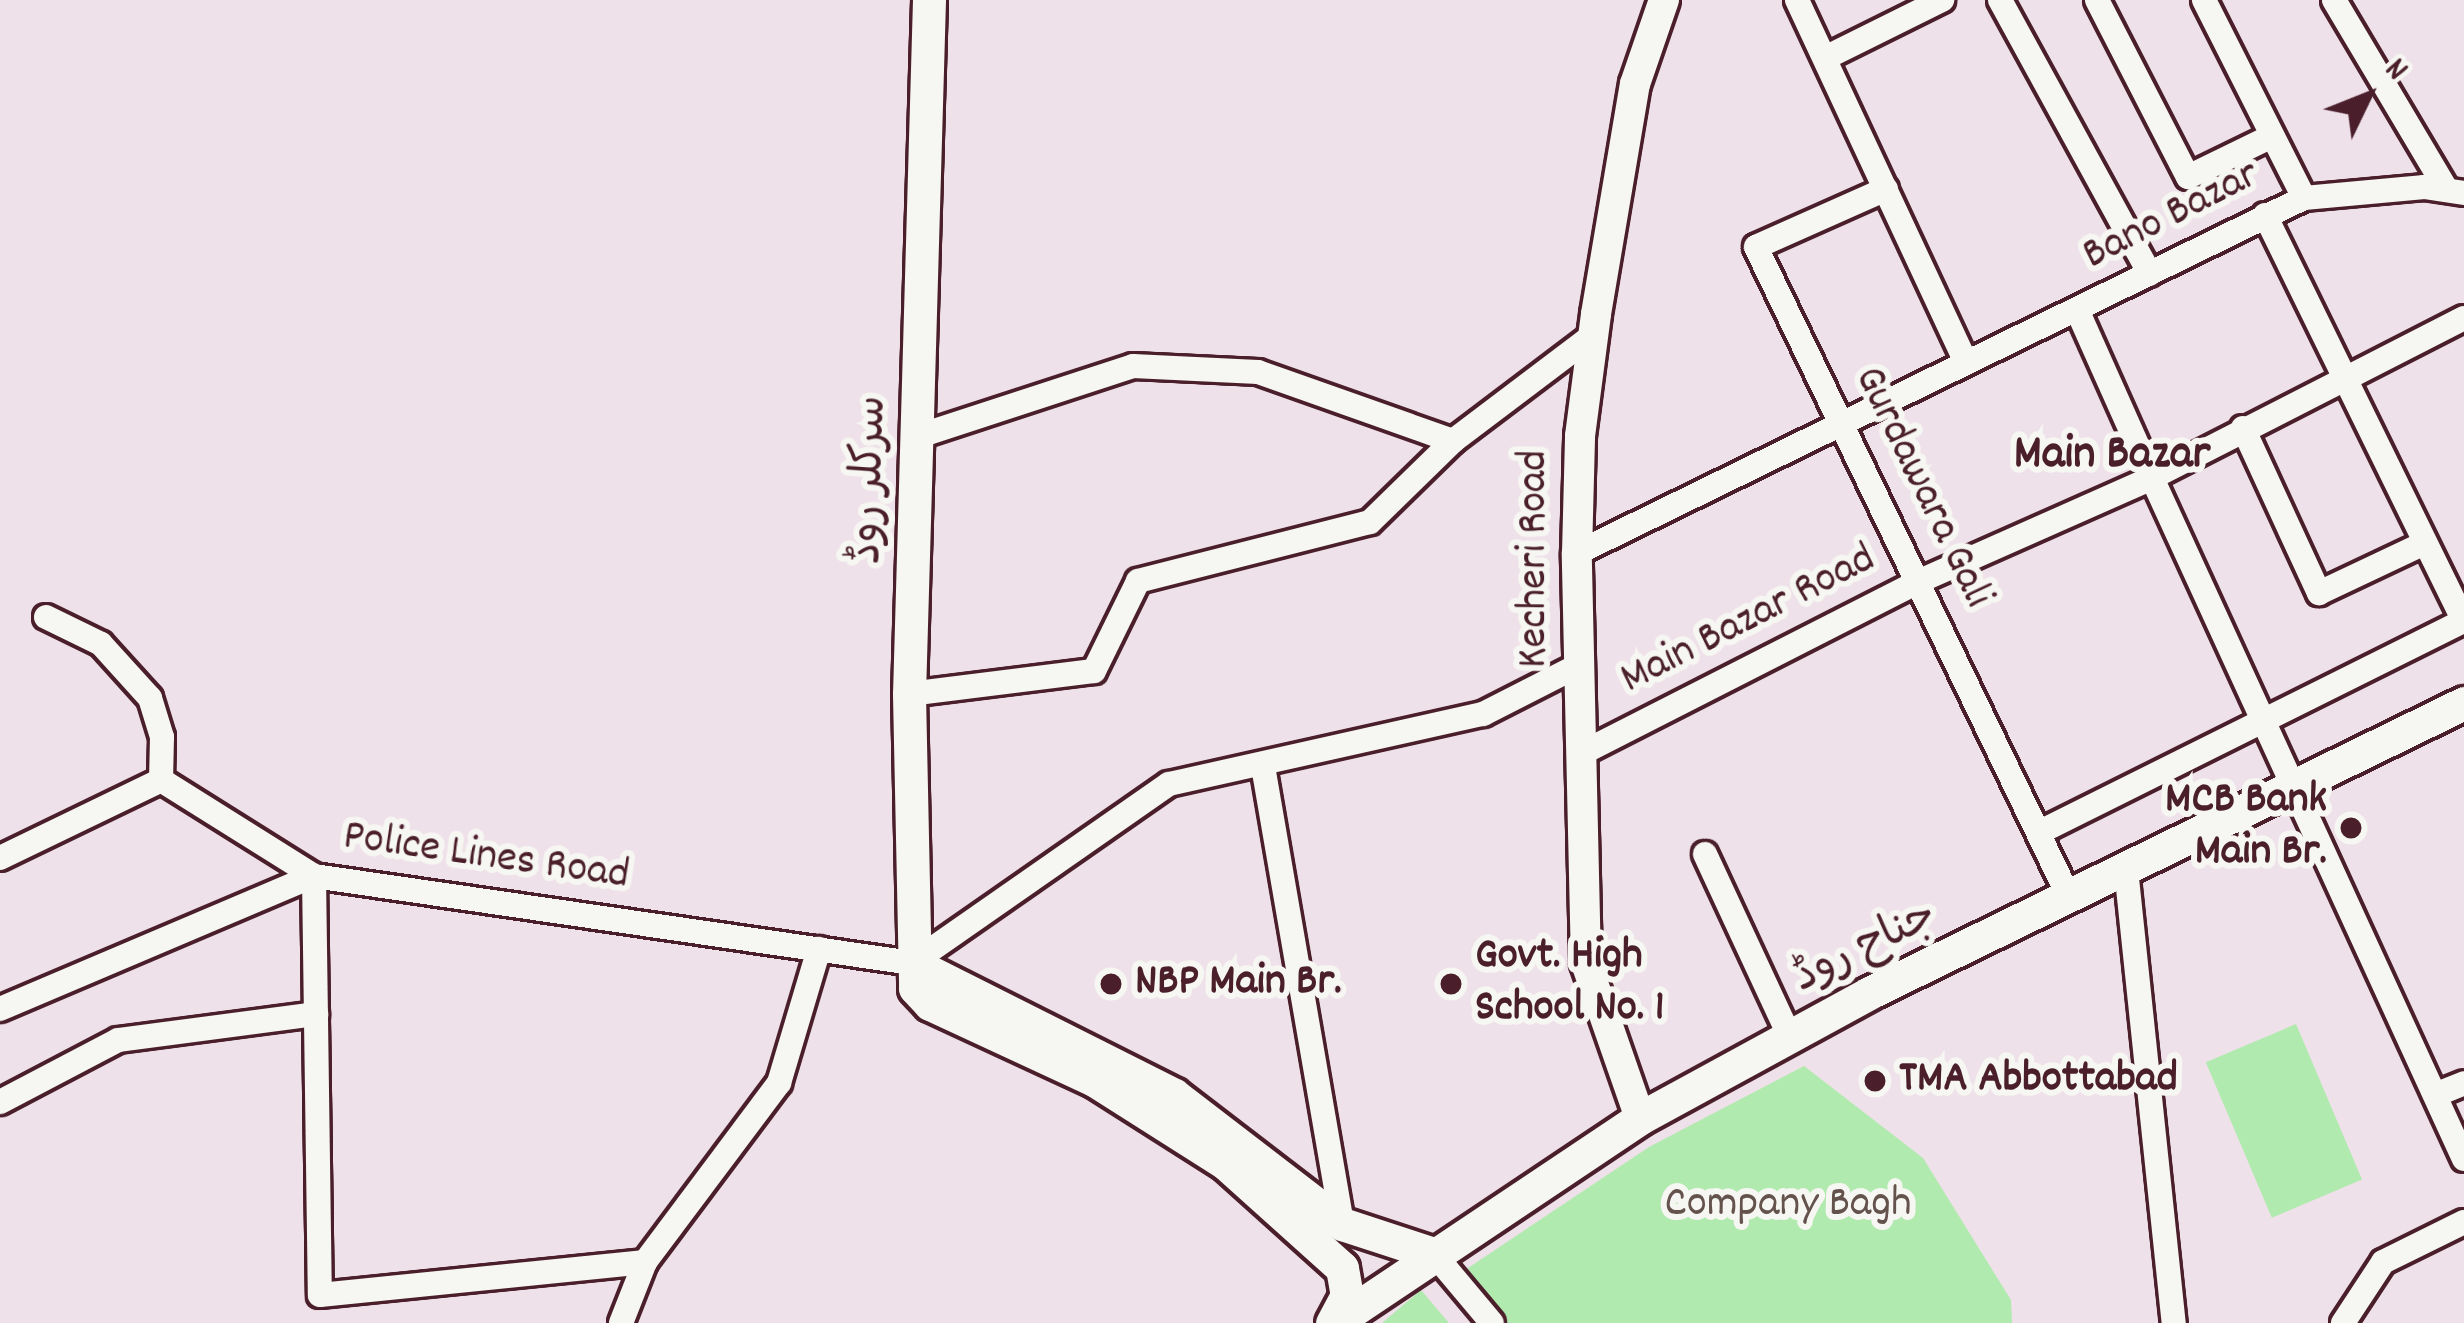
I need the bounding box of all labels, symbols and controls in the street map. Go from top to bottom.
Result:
north arrow [2308,36,2428,156]
text: N [2372,49,2417,93]
street label: Bano Bazar [2075,150,2269,284]
street label: Gurdawara Gali [1839,358,2003,618]
street label: سرکلر روڈ [842,395,902,565]
district label: Main Bazar [2014,428,2210,486]
street label: Kecheri Road [1509,450,1563,668]
street label: Main Bazar Road [1613,534,1885,708]
place label: MCB Bank Main Br. [2165,775,2327,881]
street label: Police Lines Road [340,811,632,905]
marker: MCB Bank Main Br. [2338,815,2364,841]
street label: جناح روڈ [1785,891,1947,1007]
place label: Govt. High School No. 1 [1475,931,1664,1037]
place label: NBP Main Br. [1135,957,1342,1011]
marker: NBP Main Br. [1098,971,1124,997]
marker: Govt. High School No. 1 [1438,971,1464,997]
place label: TMA Abbottabad [1899,1054,2178,1108]
marker: TMA Abbottabad [1862,1068,1888,1094]
park label: Company Bagh [1664,1179,1912,1233]

